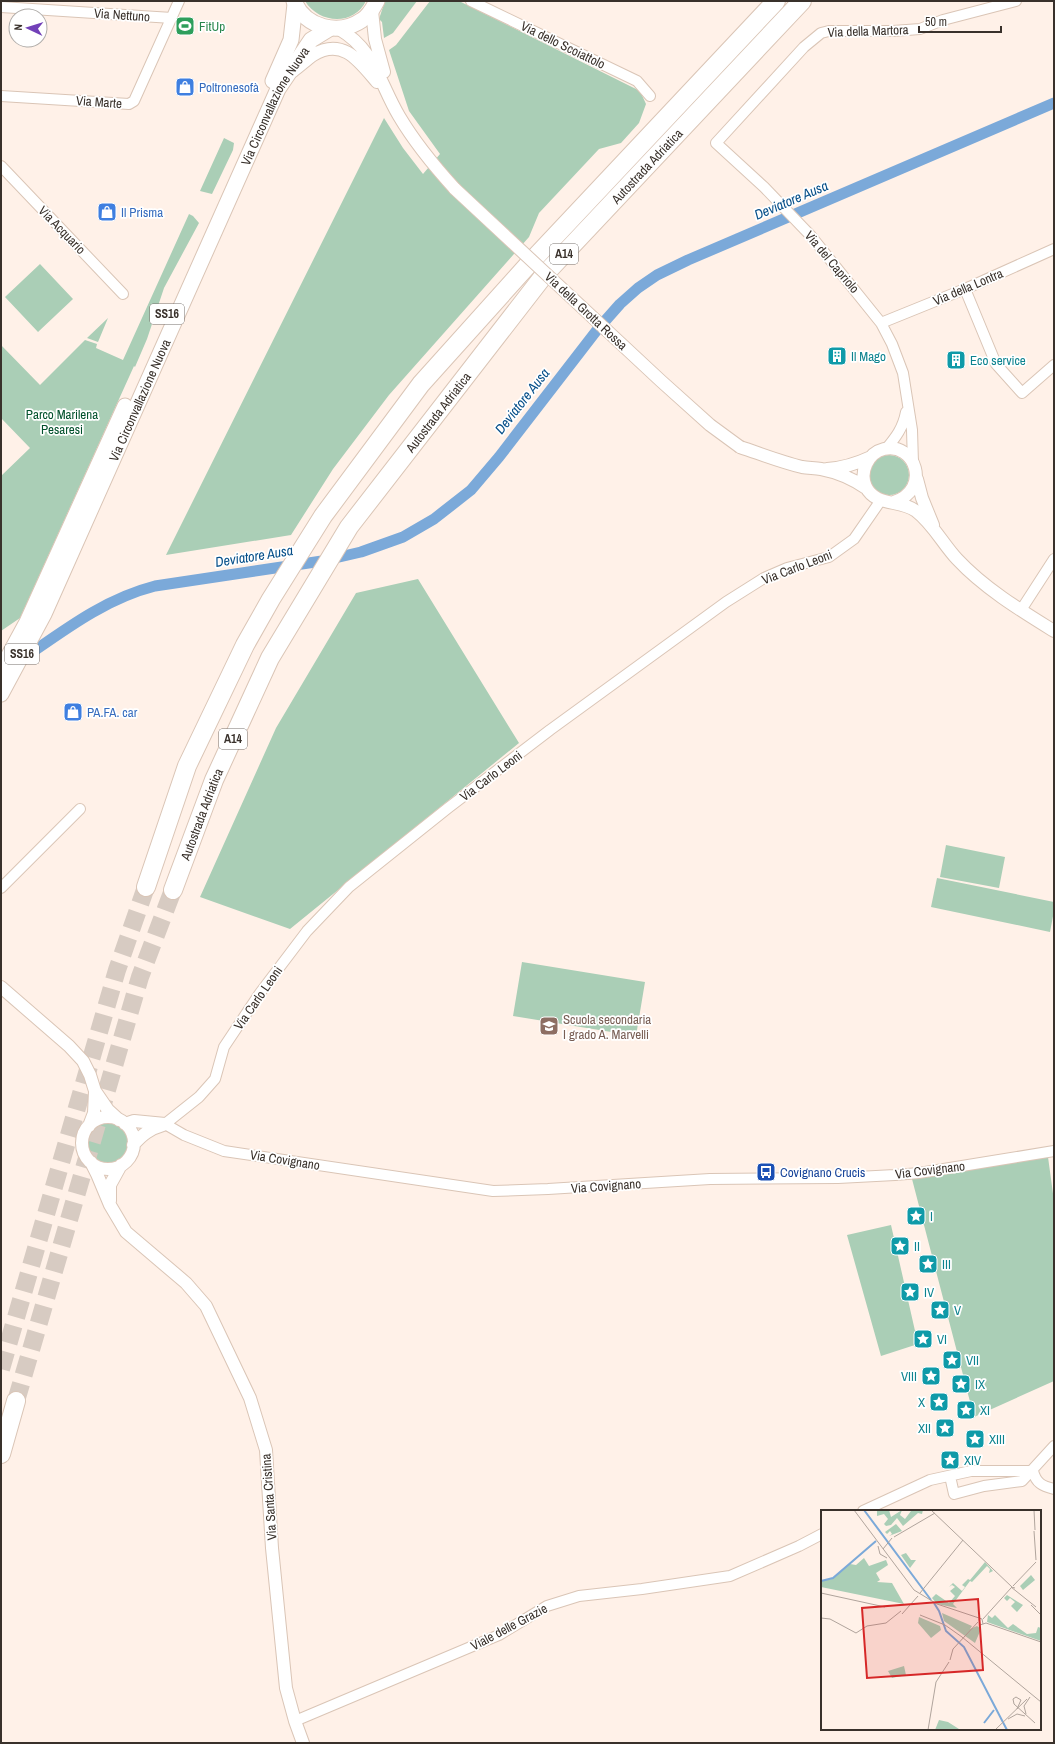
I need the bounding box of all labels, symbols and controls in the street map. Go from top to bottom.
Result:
street label: Via Nettuno [93,5,151,25]
north arrow [8,8,48,48]
scale bar [919,8,1001,34]
text: 50 m [925,14,947,30]
sports icon: FitUp [174,15,196,37]
street label: Via dello Scoiattolo [518,17,608,73]
place label: FitUp [199,18,225,35]
street label: Via della Martora [827,21,909,41]
text: N [11,24,25,31]
street label: Via Circonvallazione Nuova [237,43,313,168]
shop icon: Poltronesofà [174,76,196,98]
place label: Poltronesofà [199,79,259,96]
street label: Via Marte [75,92,123,112]
street label: Autostrada Adriatica [607,125,686,208]
water label: Deviatore Ausa [751,176,831,224]
shop icon: Il Prisma [96,201,118,223]
street label: Via Acquario [35,202,89,258]
place label: Il Prisma [121,204,163,221]
street label: Via del Capriolo [801,227,863,297]
road number: A14 [550,244,578,264]
street label: Via della Lontra [930,265,1006,309]
street label: Via della Grotta Rossa [541,268,631,354]
road number: SS16 [150,304,184,324]
street label: Via Circonvallazione Nuova [105,336,174,464]
building icon: Il Mago [826,345,848,367]
place label: Il Mago [851,348,886,365]
building icon: Eco service [945,349,967,371]
place label: Eco service [970,352,1026,369]
water label: Deviatore Ausa [491,365,553,437]
street label: Autostrada Adriatica [401,369,474,456]
park label: Parco Marilena Pesaresi [26,406,98,438]
water label: Deviatore Ausa [214,541,294,571]
street label: Via Carlo Leoni [759,546,835,588]
road number: SS16 [5,644,39,664]
shop icon: PA.FA. car [62,701,84,723]
place label: PA.FA. car [87,704,138,721]
road number: A14 [219,729,247,749]
street label: Via Carlo Leoni [456,747,526,805]
street label: Autostrada Adriatica [176,765,227,863]
street label: Via Carlo Leoni [230,963,286,1033]
place label: Scuola secondaria I grado A. Marvelli [563,1011,651,1043]
school or university icon: Scuola secondaria I grado A. Marvelli [538,1015,560,1037]
street label: Via Covignano [249,1146,321,1174]
street label: Via Covignano [894,1157,966,1183]
bus stop icon: Covignano Crucis [755,1161,777,1183]
place label: Covignano Crucis [780,1164,865,1181]
street label: Via Covignano [570,1175,642,1197]
place icon: I [905,1205,927,1227]
place label: I [930,1208,933,1225]
place icon: II [889,1235,911,1257]
place label: II [914,1238,920,1255]
place icon: III [917,1253,939,1275]
place label: III [942,1256,951,1273]
place icon: IV [899,1281,921,1303]
place label: IV [924,1284,934,1301]
place icon: V [929,1299,951,1321]
place label: V [954,1302,961,1319]
place icon: VI [912,1328,934,1350]
place label: VI [937,1331,947,1348]
place icon: VII [941,1349,963,1371]
place label: VII [966,1352,979,1369]
place icon: VIII [920,1365,942,1387]
place label: VIII [901,1368,917,1385]
place icon: IX [950,1373,972,1395]
place label: IX [975,1376,986,1393]
place icon: X [928,1391,950,1413]
place label: X [918,1394,926,1411]
place icon: XI [955,1399,977,1421]
place label: XI [980,1402,990,1419]
place icon: XII [934,1417,956,1439]
place label: XII [918,1420,931,1437]
place icon: XIII [964,1428,986,1450]
place label: XIII [989,1431,1005,1448]
place icon: XIV [939,1449,961,1471]
place label: XIV [964,1452,981,1469]
street label: Via Santa Cristina [257,1453,281,1541]
inset map [821,1510,1041,1730]
street label: Viale delle Grazie [468,1600,550,1654]

